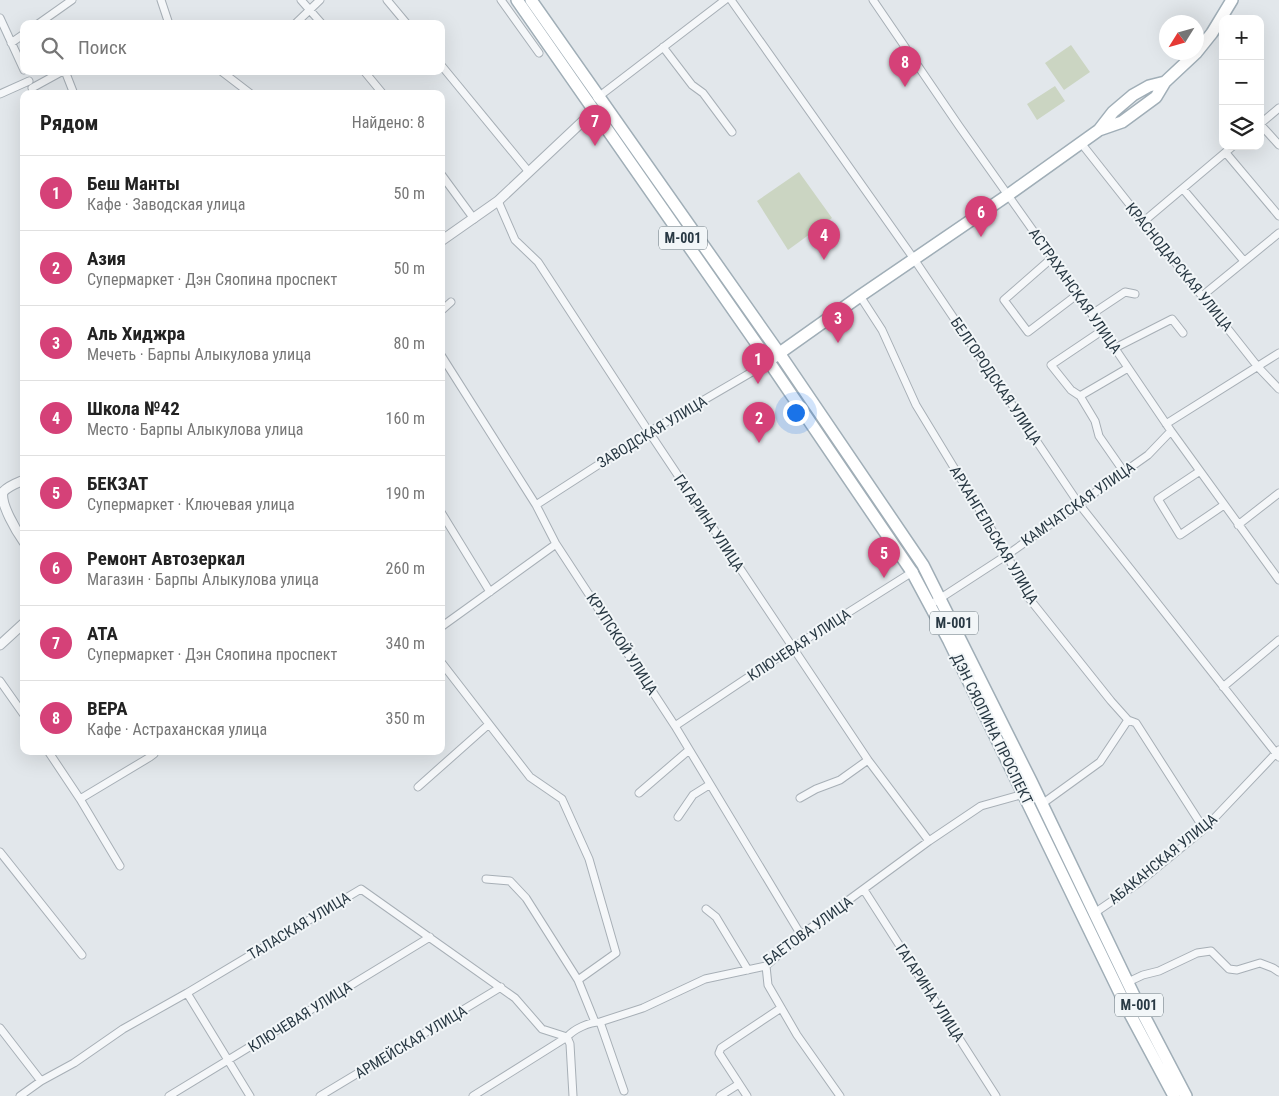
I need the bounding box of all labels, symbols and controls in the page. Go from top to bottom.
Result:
north arrow [1159,15,1204,60]
map controls [1219,15,1264,150]
button: + [1219,15,1264,60]
search box [20,20,445,75]
icon: search [38,34,66,62]
text: Поиск [78,36,127,59]
pin: 8 [889,46,921,87]
button: − [1219,60,1264,105]
pin: 7 [579,105,611,146]
button: layers [1219,105,1264,150]
text: Рядом [40,111,99,135]
text: Найдено: 8 [352,113,425,132]
text: Беш Манты [87,172,180,195]
text: 1 [52,184,60,203]
text: 50 m [393,184,425,203]
text: Кафе · Заводская улица [87,195,245,214]
pin: 6 [965,196,997,237]
street label: КРАСНОДАРСКАЯ УЛИЦА [1122,199,1237,335]
pin: 4 [808,219,840,260]
street label: АСТРАХАНСКАЯ УЛИЦА [1025,225,1125,357]
road number: M-001 [659,227,707,250]
text: Азия [87,247,126,270]
text: 2 [52,259,60,278]
text: 50 m [393,259,425,278]
text: Супермаркет · Дэн Сяопина проспект [87,270,337,289]
pin: 3 [822,302,854,343]
street label: БЕЛГОРОДСКАЯ УЛИЦА [947,314,1046,448]
text: Аль Хиджра [87,322,185,345]
text: 3 [52,334,60,353]
text: 80 m [393,334,425,353]
pin: 1 [742,343,774,384]
text: Мечеть · Барпы Алыкулова улица [87,345,311,364]
street label: ЗАВОДСКАЯ УЛИЦА [594,392,711,472]
text: Школа №42 [87,397,180,420]
your location [783,400,809,426]
pin: 2 [743,402,775,443]
text: 4 [52,409,60,428]
text: 160 m [386,409,425,428]
text: Место · Барпы Алыкулова улица [87,420,304,439]
street label: КАМЧАТСКАЯ УЛИЦА [1018,458,1139,550]
street label: АРХАНГЕЛЬСКАЯ УЛИЦА [946,463,1042,607]
street label: ГАГАРИНА УЛИЦА [670,471,748,575]
text: БЕКЗАТ [87,472,148,495]
text: 5 [52,484,60,503]
text: 190 m [386,484,425,503]
text: Супермаркет · Ключевая улица [87,495,295,514]
pin: 5 [868,537,900,578]
text: Ремонт Автозеркал [87,547,245,570]
text: 6 [52,559,60,578]
text: 260 m [386,559,425,578]
text: Магазин · Барпы Алыкулова улица [87,570,319,589]
street label: КРУПСКОЙ УЛИЦА [582,590,662,698]
street label: КЛЮЧЕВАЯ УЛИЦА [744,605,854,685]
road number: M-001 [930,612,978,634]
text: АТА [87,622,118,645]
text: 7 [52,634,60,653]
text: 340 m [386,634,425,653]
text: Супермаркет · Дэн Сяопина проспект [87,645,337,664]
street label: ДЭН СЯОПИНА ПРОСПЕКТ [948,651,1036,808]
text: ВЕРА [87,697,128,720]
text: 8 [52,709,60,728]
text: 350 m [386,709,425,728]
text: Кафе · Астраханская улица [87,720,267,739]
street label: АБАКАНСКАЯ УЛИЦА [1105,810,1221,908]
street label: ТАЛАСКАЯ УЛИЦА [245,888,354,964]
street label: БАЕТОВА УЛИЦА [760,892,856,969]
street label: ГАГАРИНА УЛИЦА [892,941,969,1046]
street label: КЛЮЧЕВАЯ УЛИЦА [245,978,356,1056]
road number: M-001 [1115,994,1163,1016]
street label: АРМЕЙСКАЯ УЛИЦА [352,1001,470,1082]

